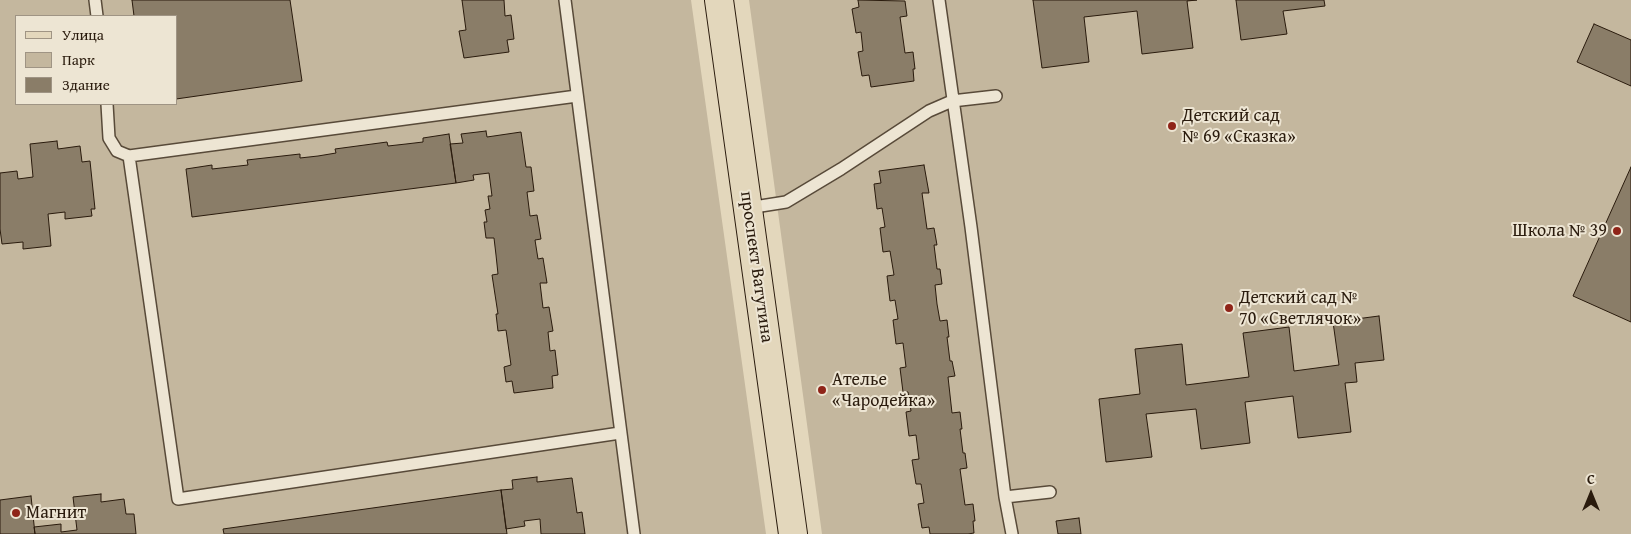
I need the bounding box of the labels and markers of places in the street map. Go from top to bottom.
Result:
place label: Детский сад № 69 «Сказка» [1182,105,1296,148]
marker: Детский сад № 69 «Сказка» [1166,120,1178,132]
place label: Школа № 39 [1513,220,1607,242]
marker: Школа № 39 [1611,225,1623,237]
place label: Детский сад № 70 «Светлячок» [1239,287,1361,330]
marker: Детский сад № 70 «Светлячок» [1223,302,1235,314]
place label: Ателье «Чародейка» [832,369,935,412]
marker: Ателье «Чародейка» [816,384,828,396]
place label: Магнит [26,502,86,524]
marker: Магнит [10,507,22,519]

